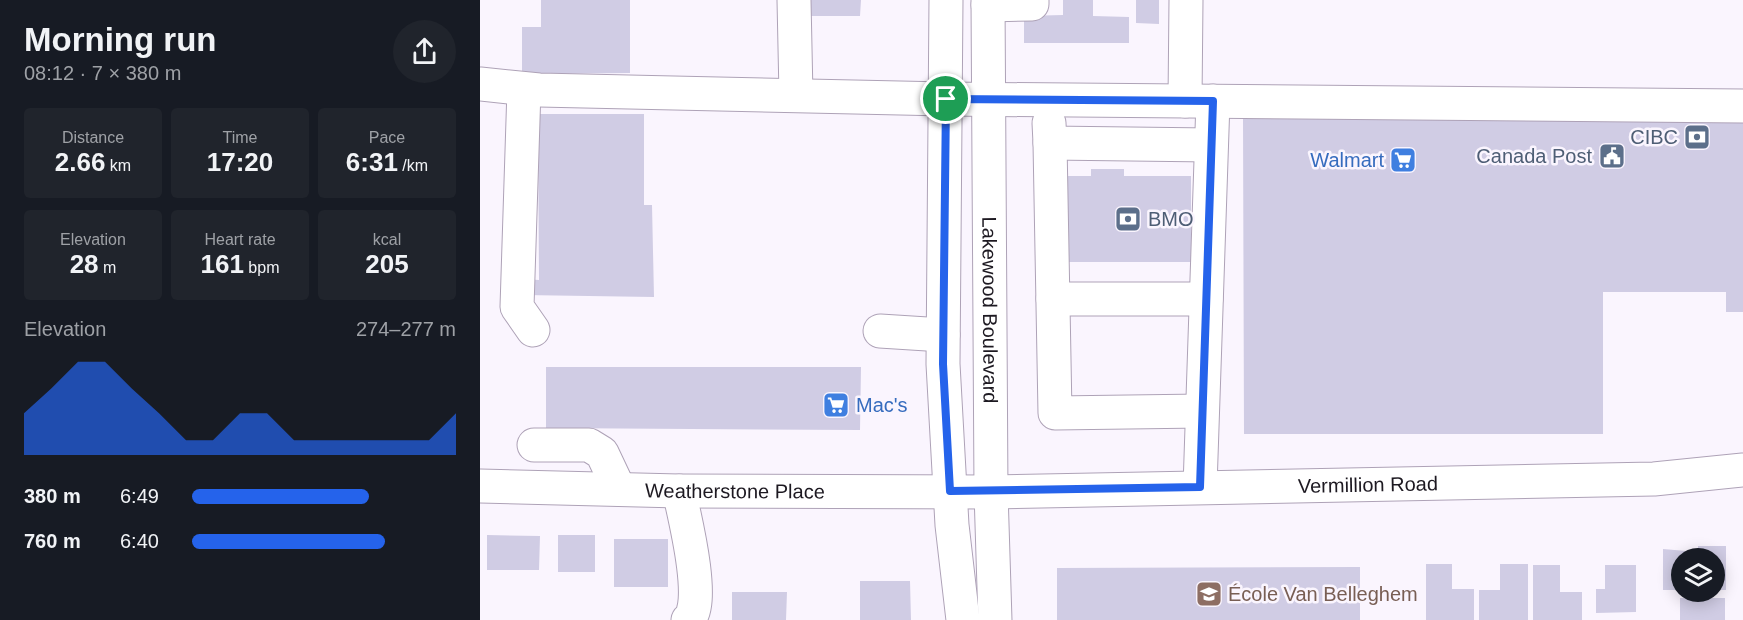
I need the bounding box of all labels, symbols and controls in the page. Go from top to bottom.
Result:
button: share [393,20,456,83]
text: Morning run [24,21,216,58]
text: 08:12 · 7 × 380 m [24,62,181,84]
pin [920,73,971,124]
icon: arrive [929,82,962,115]
bank icon: CIBC [1682,122,1712,152]
place label: CIBC [1630,126,1678,148]
text: Distance [62,129,124,146]
text: Time [223,129,257,146]
text: Pace [369,129,405,146]
public building icon: Canada Post [1597,141,1627,171]
supermarket icon: Walmart [1388,145,1418,175]
place label: Canada Post [1476,145,1592,167]
text: 2.66 [55,147,105,177]
text: 17:20 [207,147,273,177]
text: 6:31 [346,147,398,177]
place label: Walmart [1310,149,1384,171]
text: km [105,157,131,174]
text: /km [398,157,428,174]
bank icon: BMO [1113,204,1143,234]
place label: BMO [1148,208,1194,230]
street label: Lakewood Boulevard [978,216,1001,403]
text: Elevation [60,231,126,248]
text: Heart rate [204,231,276,248]
text: kcal [373,231,401,248]
text: 28 [70,249,99,279]
text: 161 [201,249,244,279]
text: 205 [365,249,409,279]
text: m [99,259,116,276]
text: bpm [244,259,279,276]
text: Elevation [24,318,106,340]
text: 274–277 m [356,318,456,340]
supermarket icon: Mac's [821,390,851,420]
place label: Mac's [856,394,908,416]
street label: Vermillion Road [1298,472,1438,497]
street label: Weatherstone Place [645,479,825,502]
text: 380 m [24,485,81,507]
text: 6:49 [120,485,159,507]
text: 760 m [24,530,81,552]
text: 6:40 [120,530,159,552]
map controls [1671,548,1725,602]
button: layers [1671,548,1725,602]
school or university icon: École Van Belleghem [1194,579,1224,609]
place label: École Van Belleghem [1228,583,1418,605]

